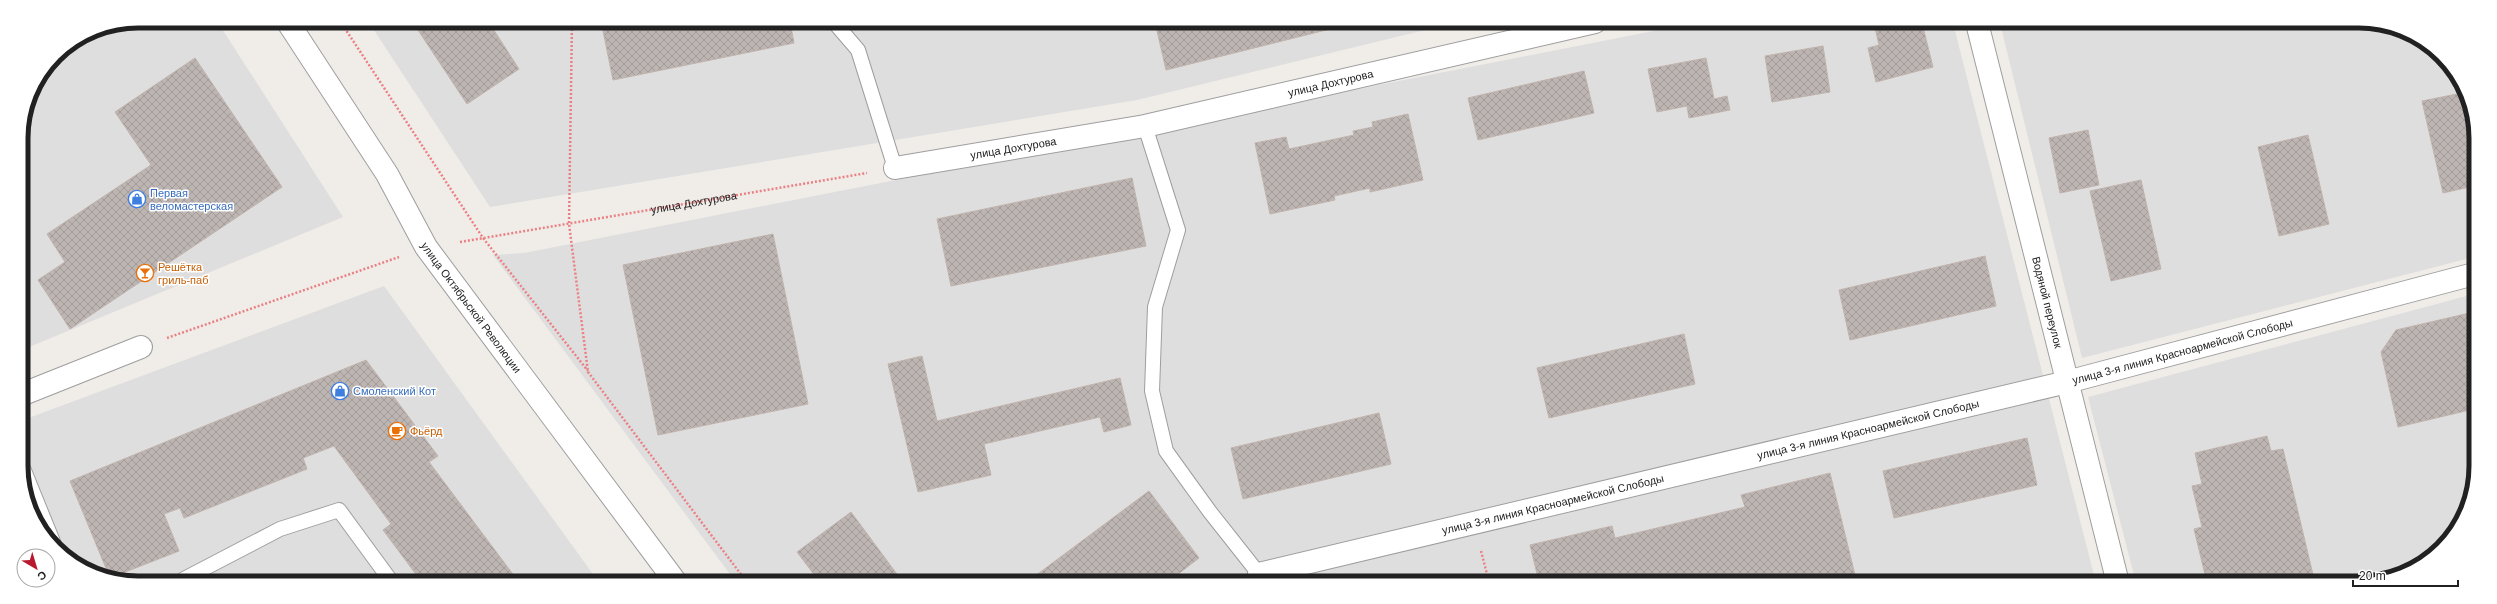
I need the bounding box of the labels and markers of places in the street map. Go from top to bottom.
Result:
place label: Первая веломастерская [150,187,233,212]
shop icon: Первая веломастерская [127,189,147,209]
place label: Решётка гриль-паб [158,261,208,286]
bar icon: Решётка гриль-паб [135,263,155,283]
shop icon: Смоленский Кот [330,381,350,401]
place label: Смоленский Кот [353,385,436,397]
cafe icon: Фьёрд [387,421,407,441]
place label: Фьёрд [410,425,443,437]

